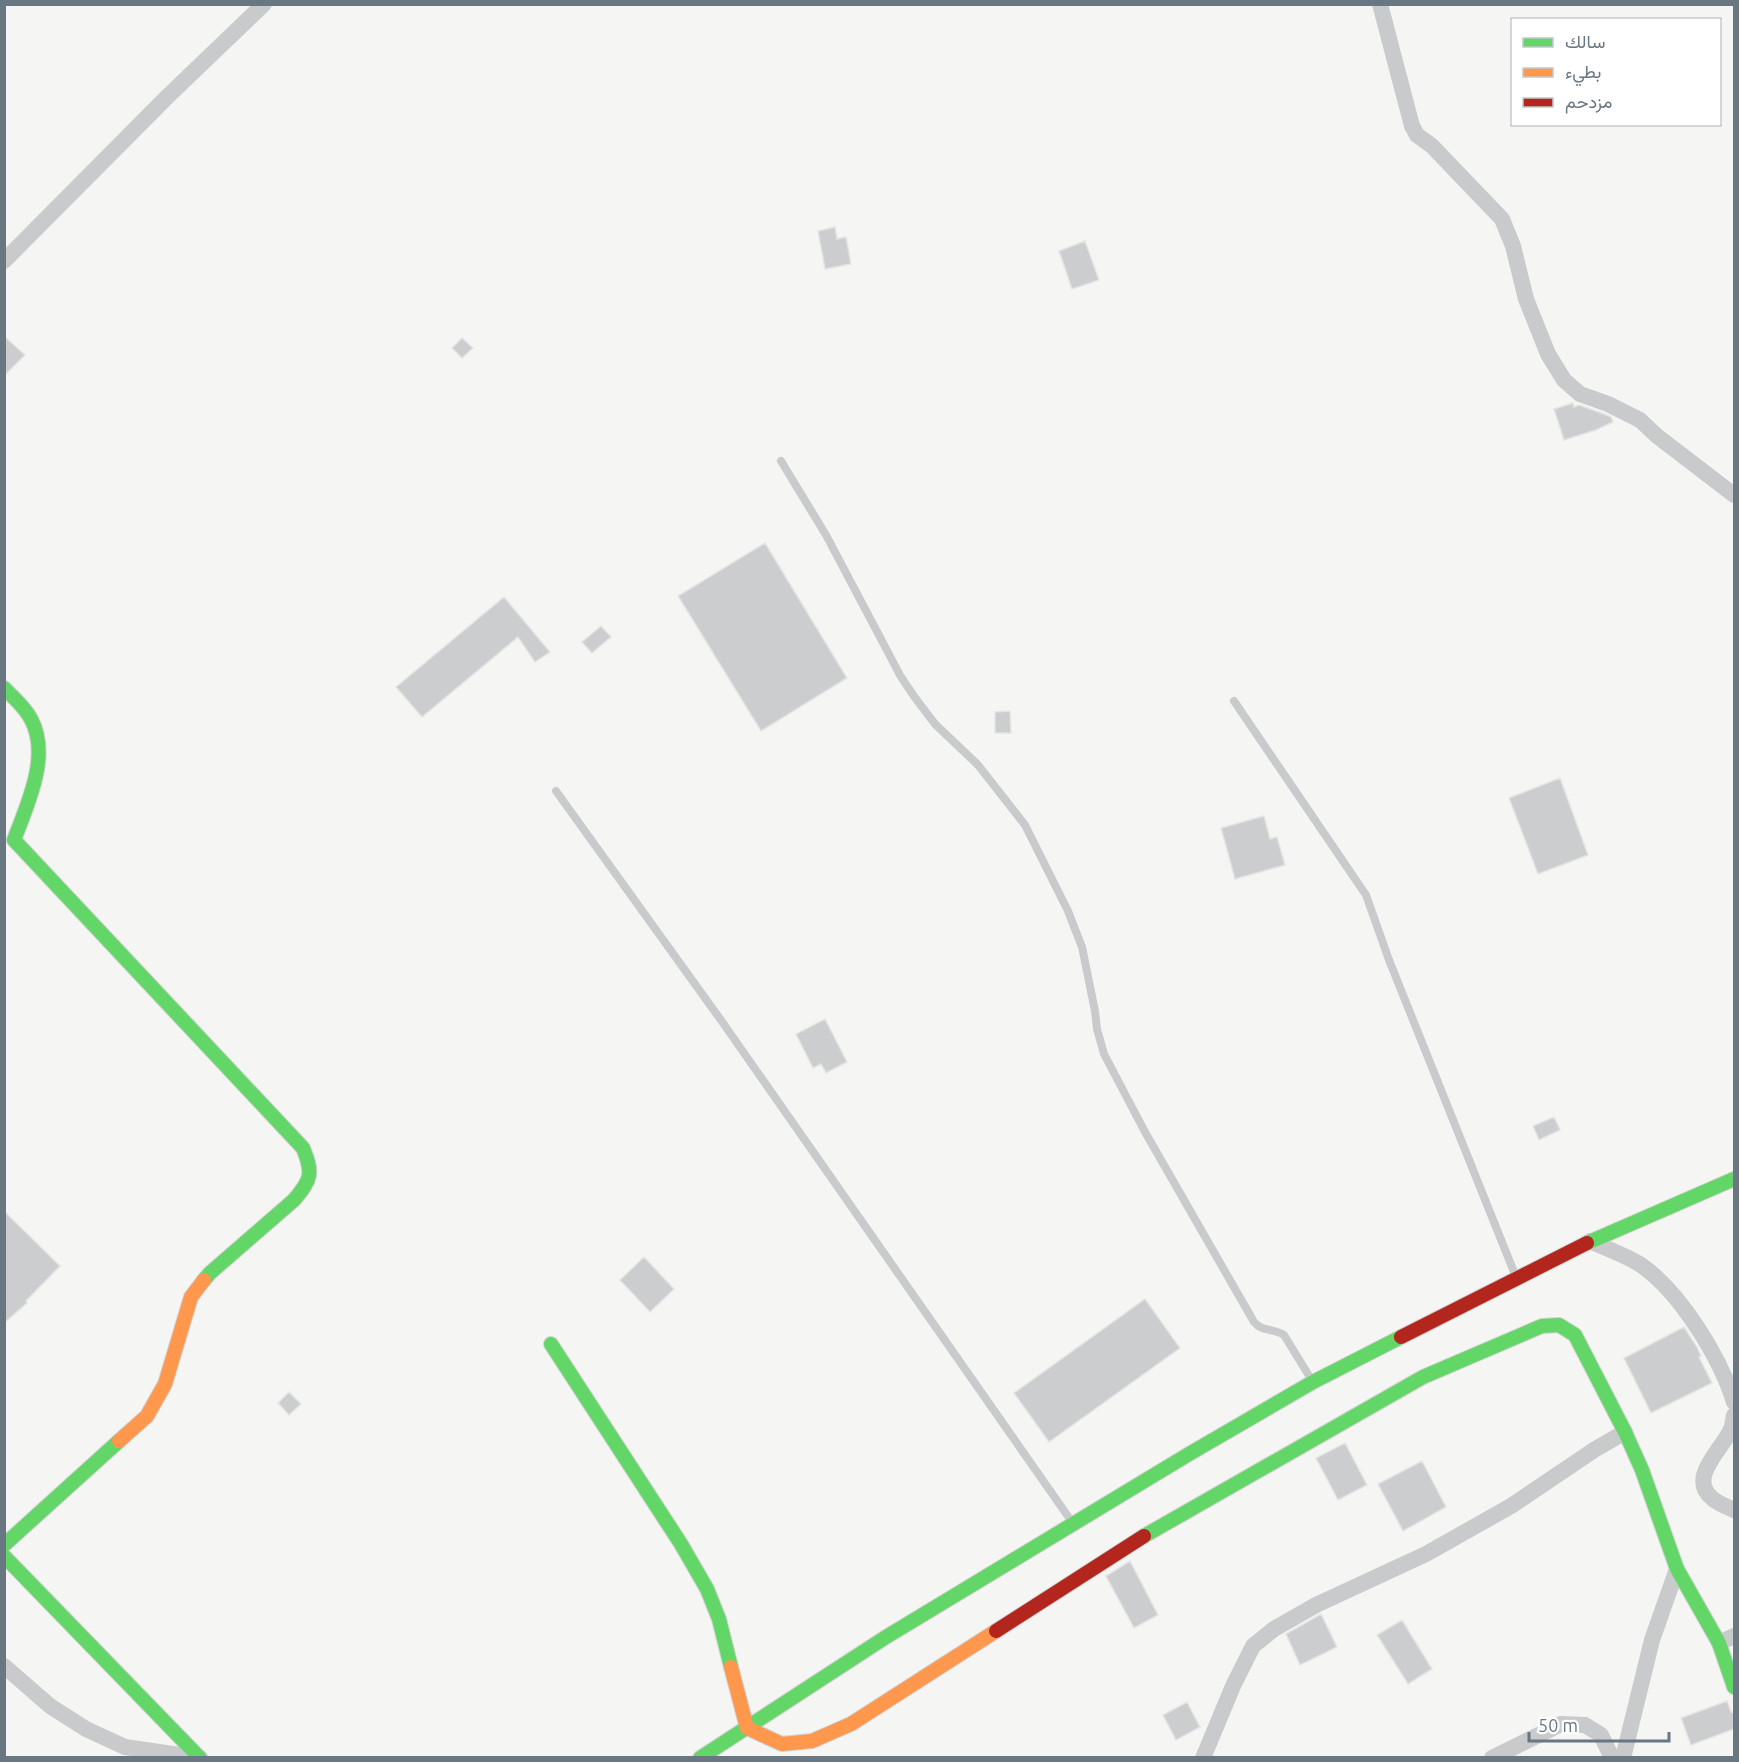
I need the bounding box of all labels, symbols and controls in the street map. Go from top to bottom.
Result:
legend [1511,18,1721,126]
text: سالك [1565,31,1605,51]
text: بطيء [1565,61,1601,87]
text: مزدحم [1565,91,1612,114]
scale bar [1529,1705,1668,1743]
text: 50 m [1538,1715,1578,1735]

